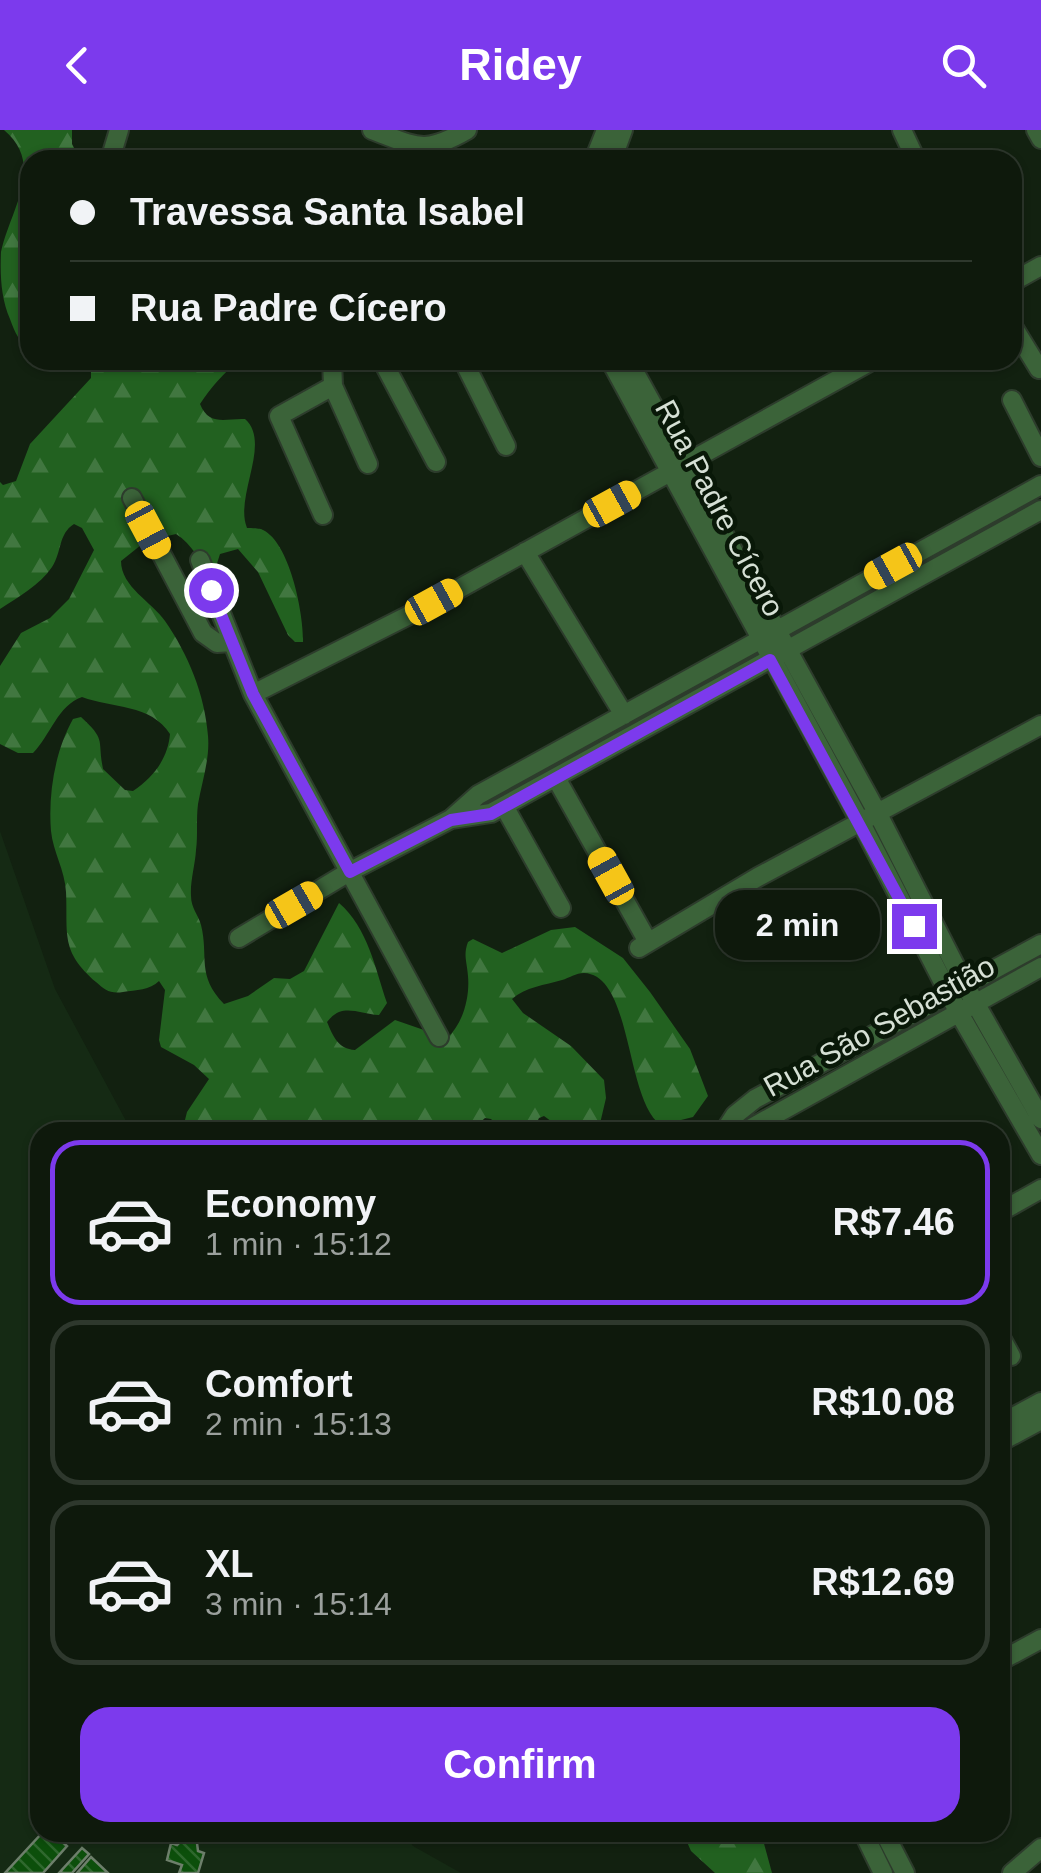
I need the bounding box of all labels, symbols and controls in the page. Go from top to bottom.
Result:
icon: back [50,38,105,93]
icon: search [936,38,991,93]
text: Ridey [459,39,582,90]
text: Travessa Santa Isabel [130,191,525,233]
text: Rua Padre Cícero [130,287,447,329]
street label: Rua Padre Cícero [649,394,791,622]
car [578,476,646,532]
car [121,496,175,564]
car [859,538,927,594]
route start [189,568,234,613]
car [400,574,468,630]
car [583,842,639,910]
car [261,877,327,933]
callout: 2 min [714,891,879,961]
route end [892,904,937,949]
text: 2 min [756,907,839,943]
street label: Rua São Sebastião [758,949,1000,1103]
icon: car [85,1178,175,1268]
text: Economy [205,1183,376,1225]
text: R$7.46 [832,1201,955,1243]
text: 1 min · 15:12 [205,1226,392,1262]
icon: car [85,1358,175,1448]
text: Comfort [205,1363,353,1405]
text: R$10.08 [811,1381,955,1423]
text: 2 min · 15:13 [205,1406,392,1442]
icon: car [85,1538,175,1628]
text: XL [205,1543,254,1585]
text: R$12.69 [811,1561,955,1603]
text: 3 min · 15:14 [205,1586,392,1622]
button: Confirm [80,1707,960,1822]

